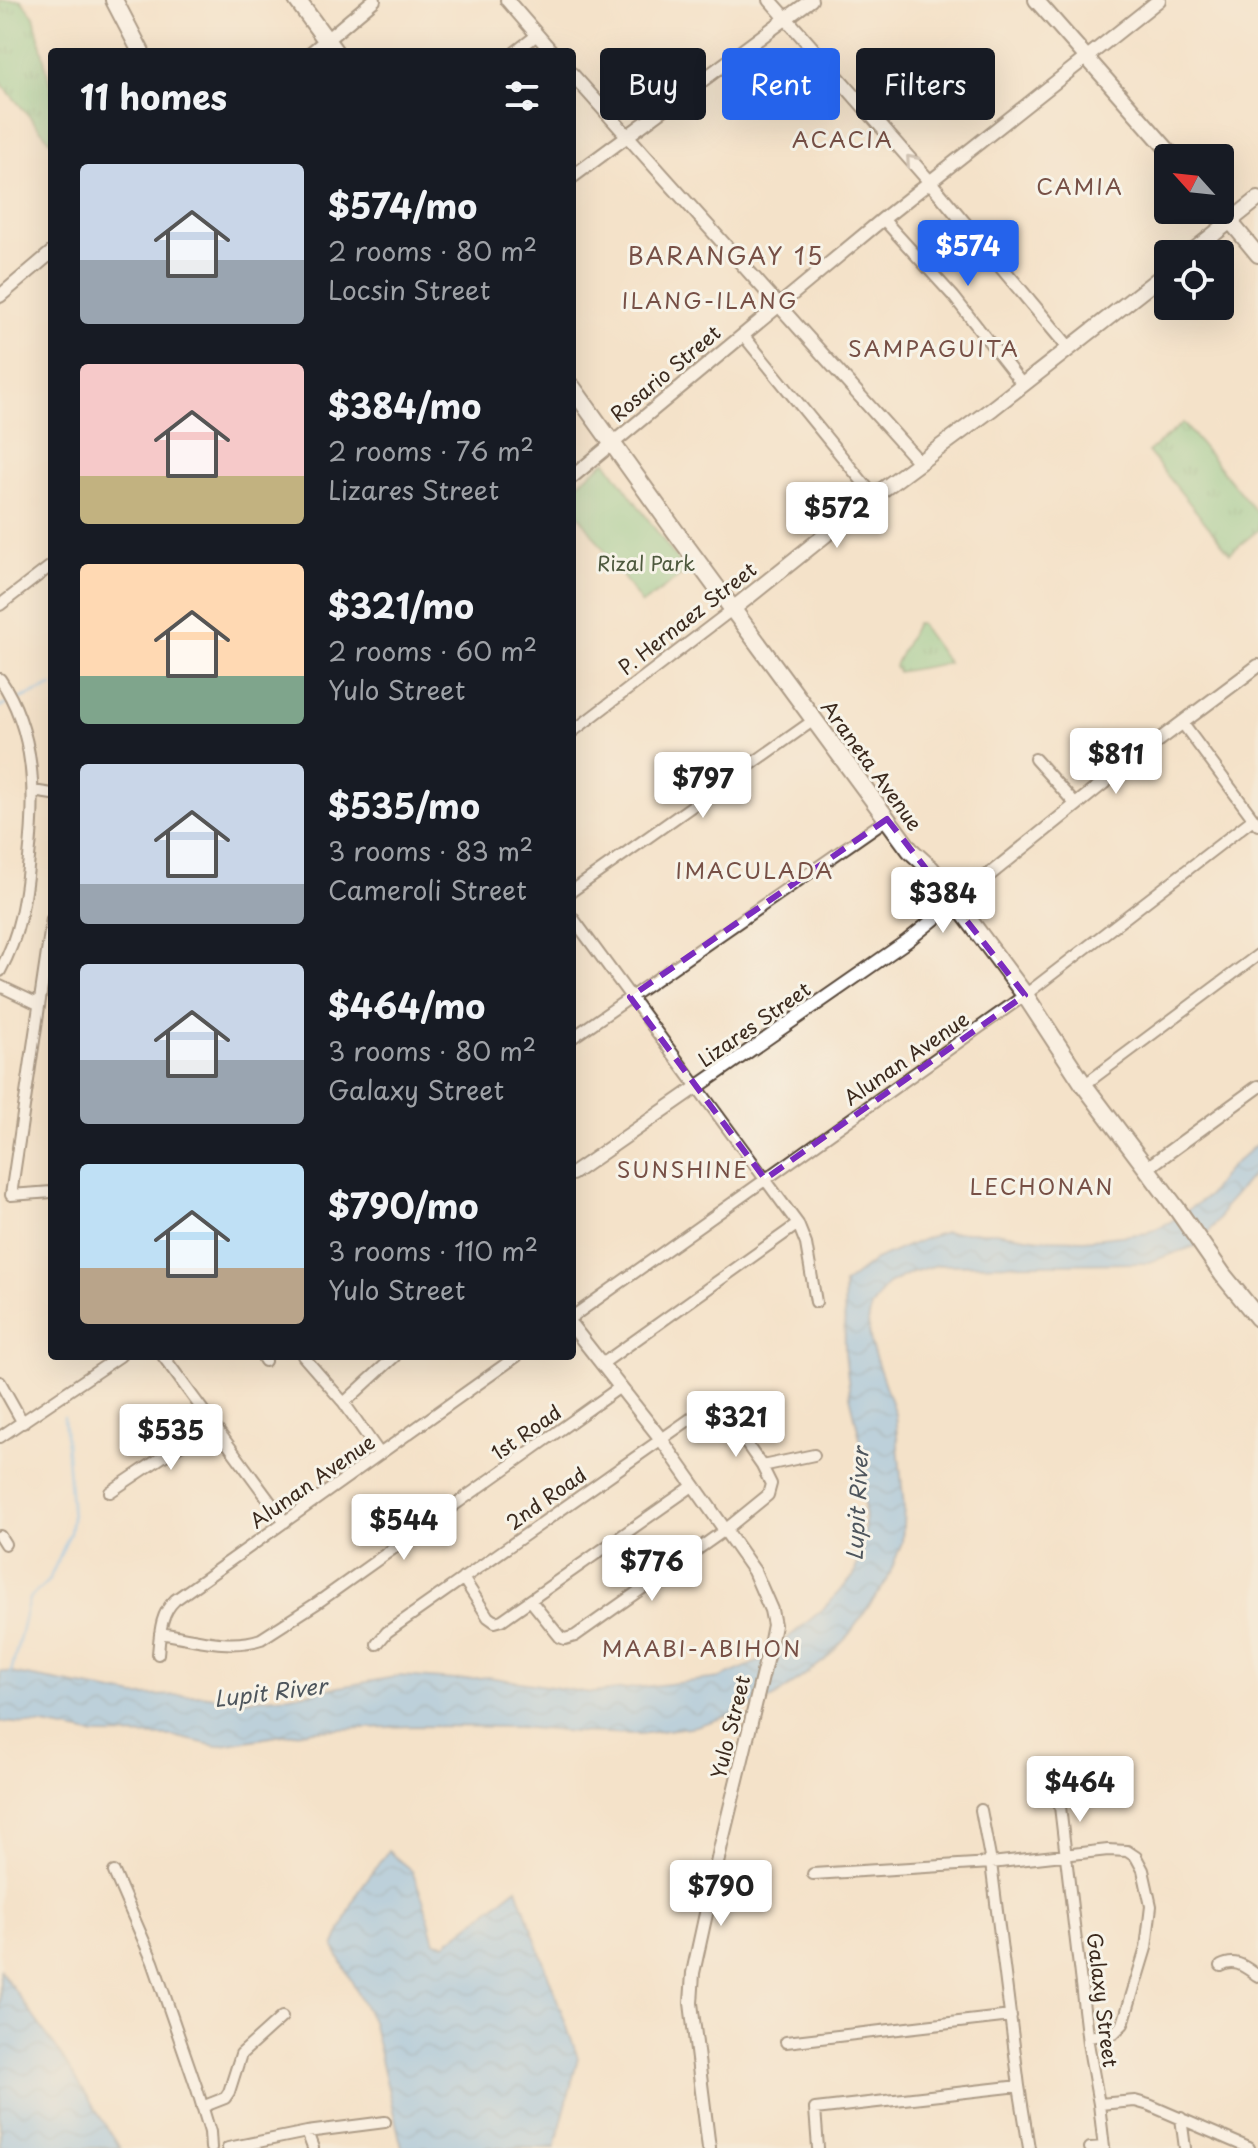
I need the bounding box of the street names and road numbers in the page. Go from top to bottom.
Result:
street label: Rosario Street [603,318,727,428]
street label: P. Hernaez Street [611,554,763,682]
street label: Araneta Avenue [814,693,930,837]
street label: Lizares Street [692,974,816,1074]
street label: Alunan Avenue [837,1004,975,1112]
street label: 1st Road [485,1397,567,1467]
street label: Alunan Avenue [243,1427,381,1535]
street label: 2nd Road [500,1459,592,1537]
street label: Yulo Street [703,1672,757,1782]
street label: Galaxy Street [1080,1931,1126,2069]

